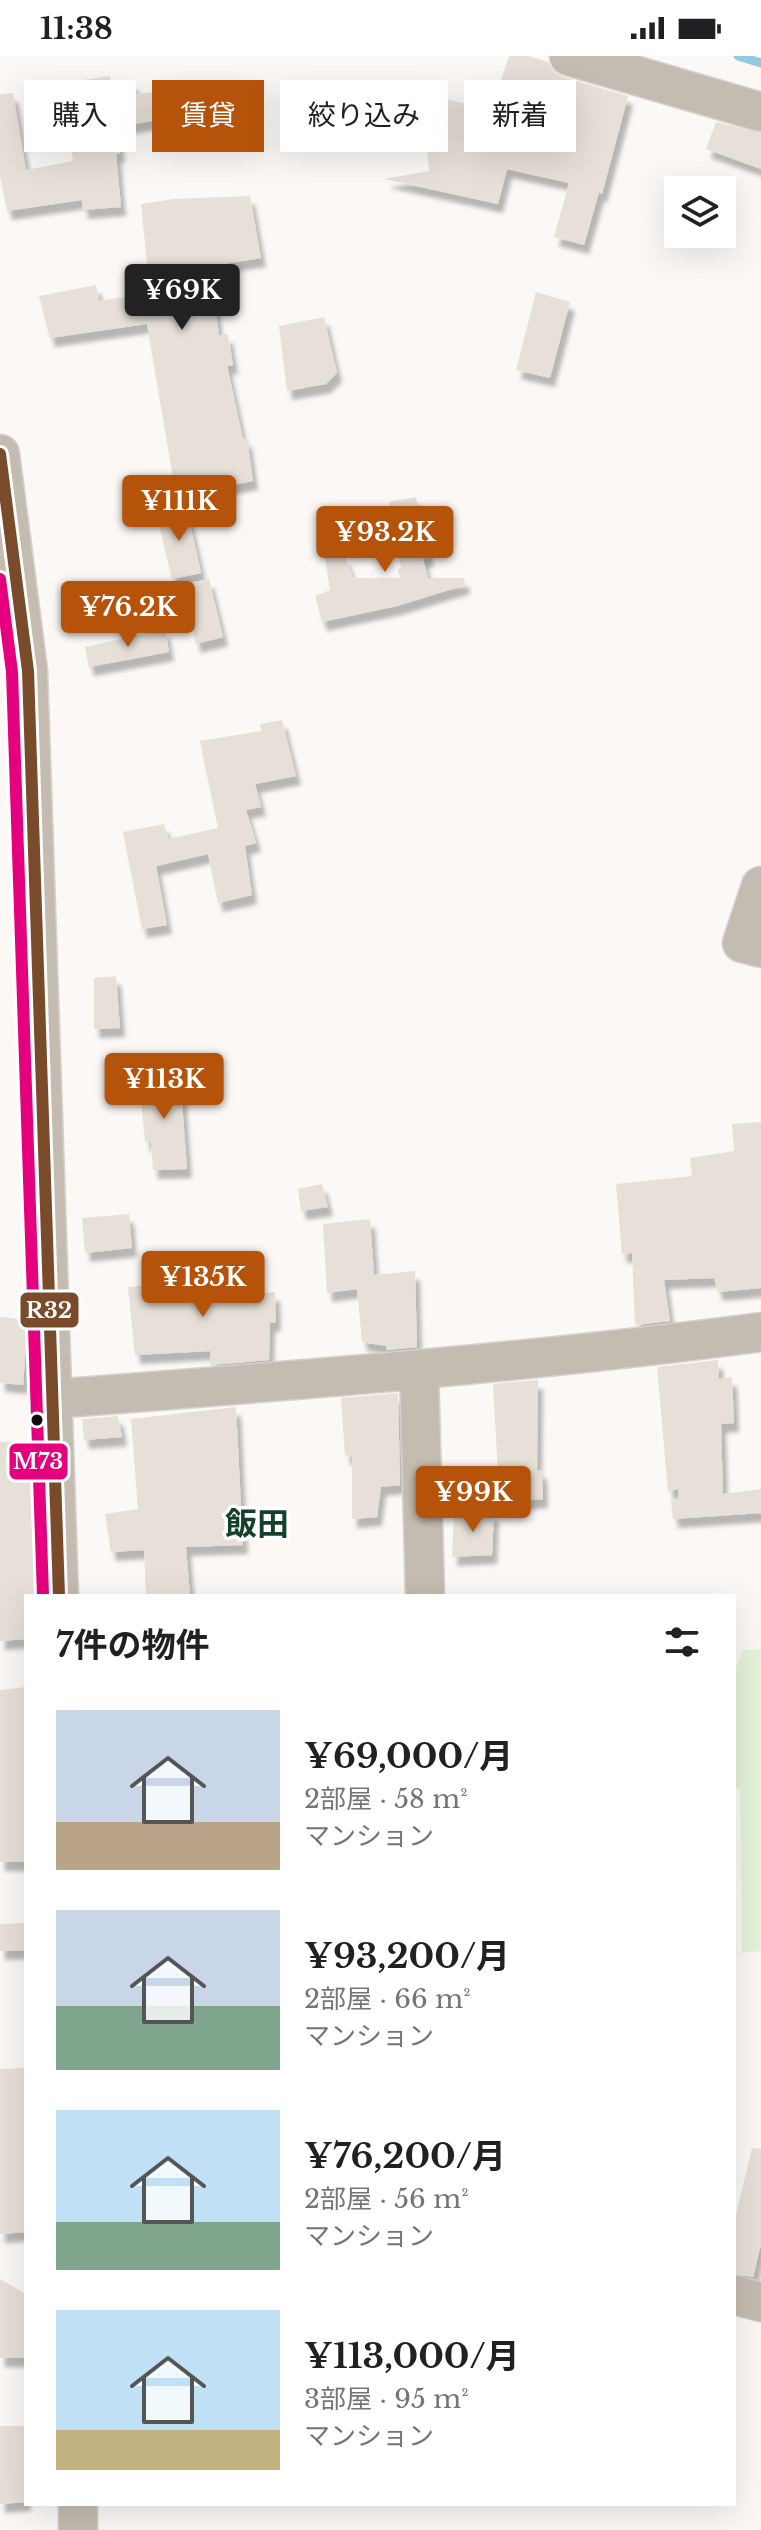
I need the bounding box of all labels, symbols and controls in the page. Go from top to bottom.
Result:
text: 11:38 [40,10,113,47]
chip: 購入 [24,80,136,152]
chip: 賃貸 [152,80,264,152]
chip: 絞り込み [280,80,448,152]
chip: 新着 [464,80,576,152]
map controls [664,176,736,248]
button: layers [664,176,736,248]
pin: ¥69K [135,264,229,332]
text: ¥69K [143,274,221,306]
pin: ¥111K [123,475,235,543]
text: ¥111K [140,485,218,517]
pin: ¥93.2K [320,506,450,574]
text: ¥93.2K [334,516,436,548]
pin: ¥76.2K [63,581,193,649]
text: ¥76.2K [79,591,177,623]
pin: ¥113K [108,1053,220,1121]
text: ¥113K [123,1063,205,1095]
pin: ¥135K [147,1251,259,1319]
text: ¥135K [160,1261,246,1293]
line badge: R32 [19,1291,80,1329]
text: R32 [26,1297,72,1324]
unlabelled marker [29,1412,45,1428]
line badge: M73 [8,1442,69,1481]
text: M73 [13,1448,63,1475]
pin: ¥99K [426,1466,520,1534]
text: ¥99K [434,1476,512,1508]
district label: 飯田 [225,1504,289,1544]
icon: filters [660,1620,704,1664]
text: 7件の物件 [56,1624,210,1666]
text: ¥69,000/月 [304,1735,513,1777]
icon: home [120,1742,216,1838]
text: 2部屋 · 58 m² [304,1783,468,1815]
text: マンション [304,1820,434,1852]
text: ¥93,200/月 [304,1935,510,1977]
icon: home [120,1942,216,2038]
text: 2部屋 · 66 m² [304,1983,471,2015]
text: マンション [304,2020,434,2052]
text: ¥76,200/月 [304,2135,506,2177]
icon: home [120,2142,216,2238]
text: 2部屋 · 56 m² [304,2183,469,2215]
text: マンション [304,2220,434,2252]
text: ¥113,000/月 [304,2335,520,2377]
icon: home [120,2342,216,2438]
text: 3部屋 · 95 m² [304,2383,469,2415]
text: マンション [304,2420,434,2452]

